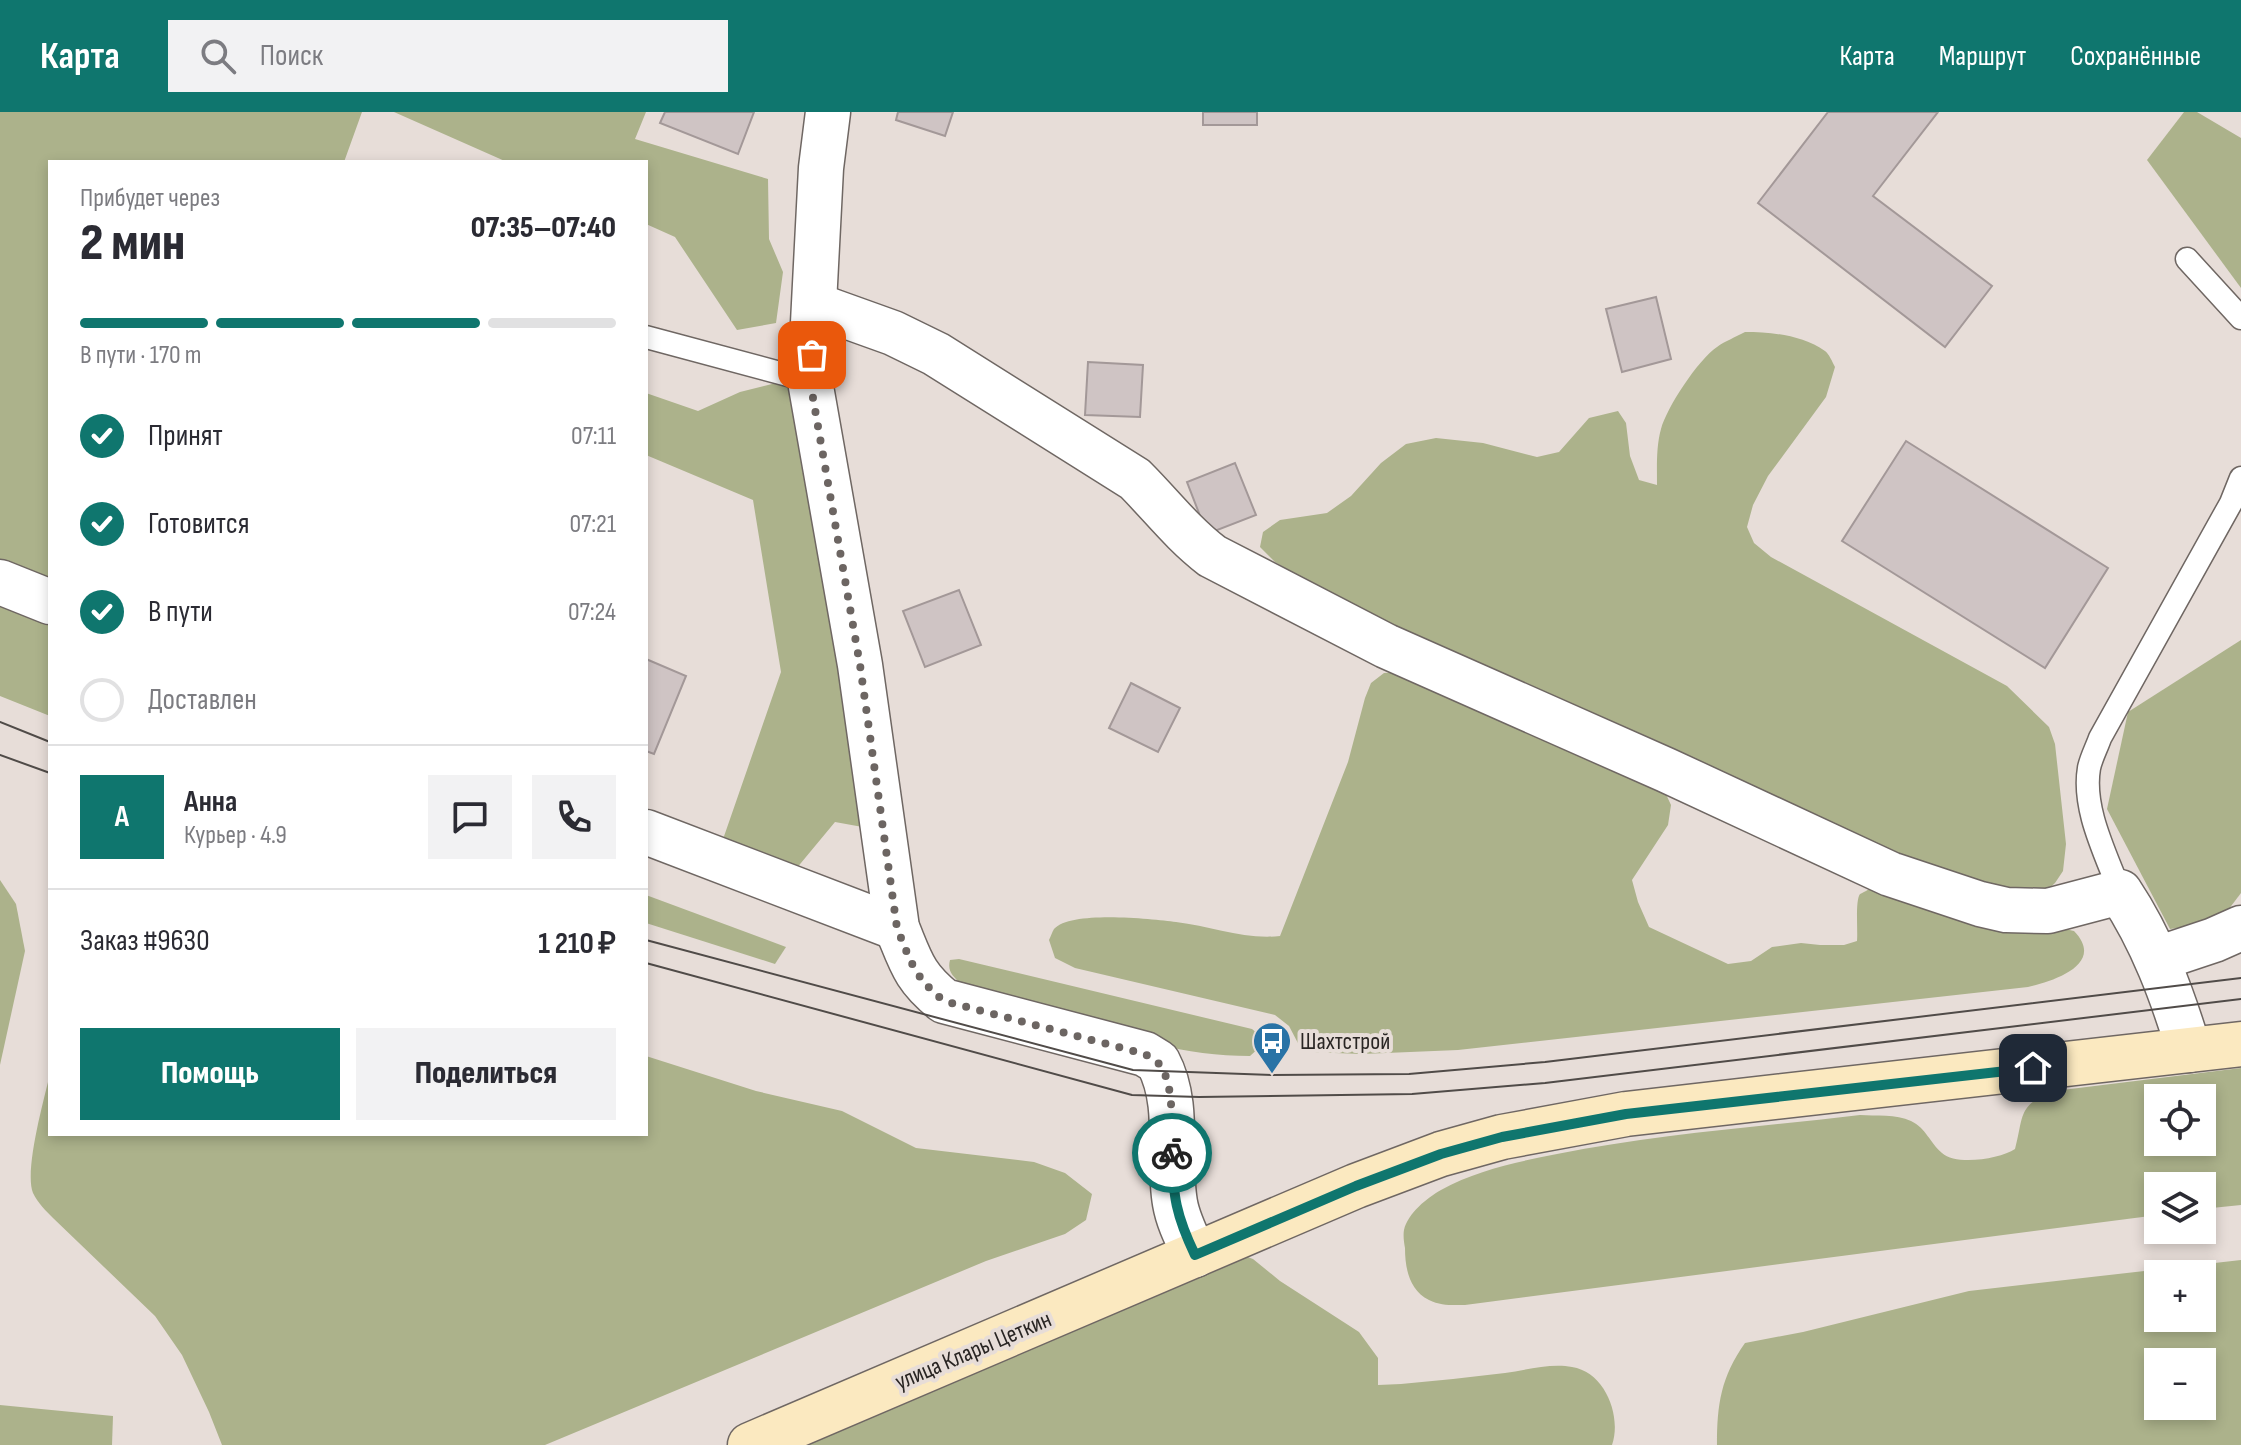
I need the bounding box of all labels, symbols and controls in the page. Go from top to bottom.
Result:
search box [168,20,728,92]
text: Карта [40,34,120,79]
icon: search [196,34,240,78]
text: Поиск [260,38,323,74]
text: Карта [1840,40,1895,73]
text: Маршрут [1939,40,2026,73]
text: Сохранённые [2070,40,2201,73]
text: Прибудет через [80,183,220,214]
text: 07:35–07:40 [471,210,616,246]
text: 2 мин [80,212,185,275]
pin [778,321,846,389]
icon: bag [790,333,834,377]
text: В пути · 170 m [80,340,201,371]
icon: check [80,414,124,458]
text: Принят [148,418,223,454]
text: 07:11 [571,421,616,452]
icon: check [80,502,124,546]
text: Готовится [148,506,249,542]
text: 07:21 [569,509,616,540]
icon: check [80,590,124,634]
text: В пути [148,594,213,630]
text: 07:24 [568,597,616,628]
text: Доставлен [148,682,257,718]
button: chat [428,775,512,859]
button: phone [532,775,616,859]
text: Анна [184,784,237,820]
text: А [115,799,129,835]
text: Курьер · 4.9 [184,820,287,851]
text: Заказ #9630 [80,923,210,959]
text: 1 210 ₽ [538,926,616,962]
bus stop icon: Шахтстрой [1251,1020,1293,1075]
place label: Шахтстрой [1300,1027,1390,1056]
button: Помощь [80,1028,340,1120]
button: Поделиться [356,1028,616,1120]
pin [1999,1034,2067,1102]
icon: home [2011,1046,2055,1090]
map controls [2144,1084,2216,1420]
button: locate [2144,1084,2216,1156]
courier [1132,1113,1212,1193]
icon: bike [1150,1131,1194,1175]
button: layers [2144,1172,2216,1244]
button: + [2144,1260,2216,1332]
street label: улица Клары Цеткин [891,1304,1056,1396]
button: − [2144,1348,2216,1420]

